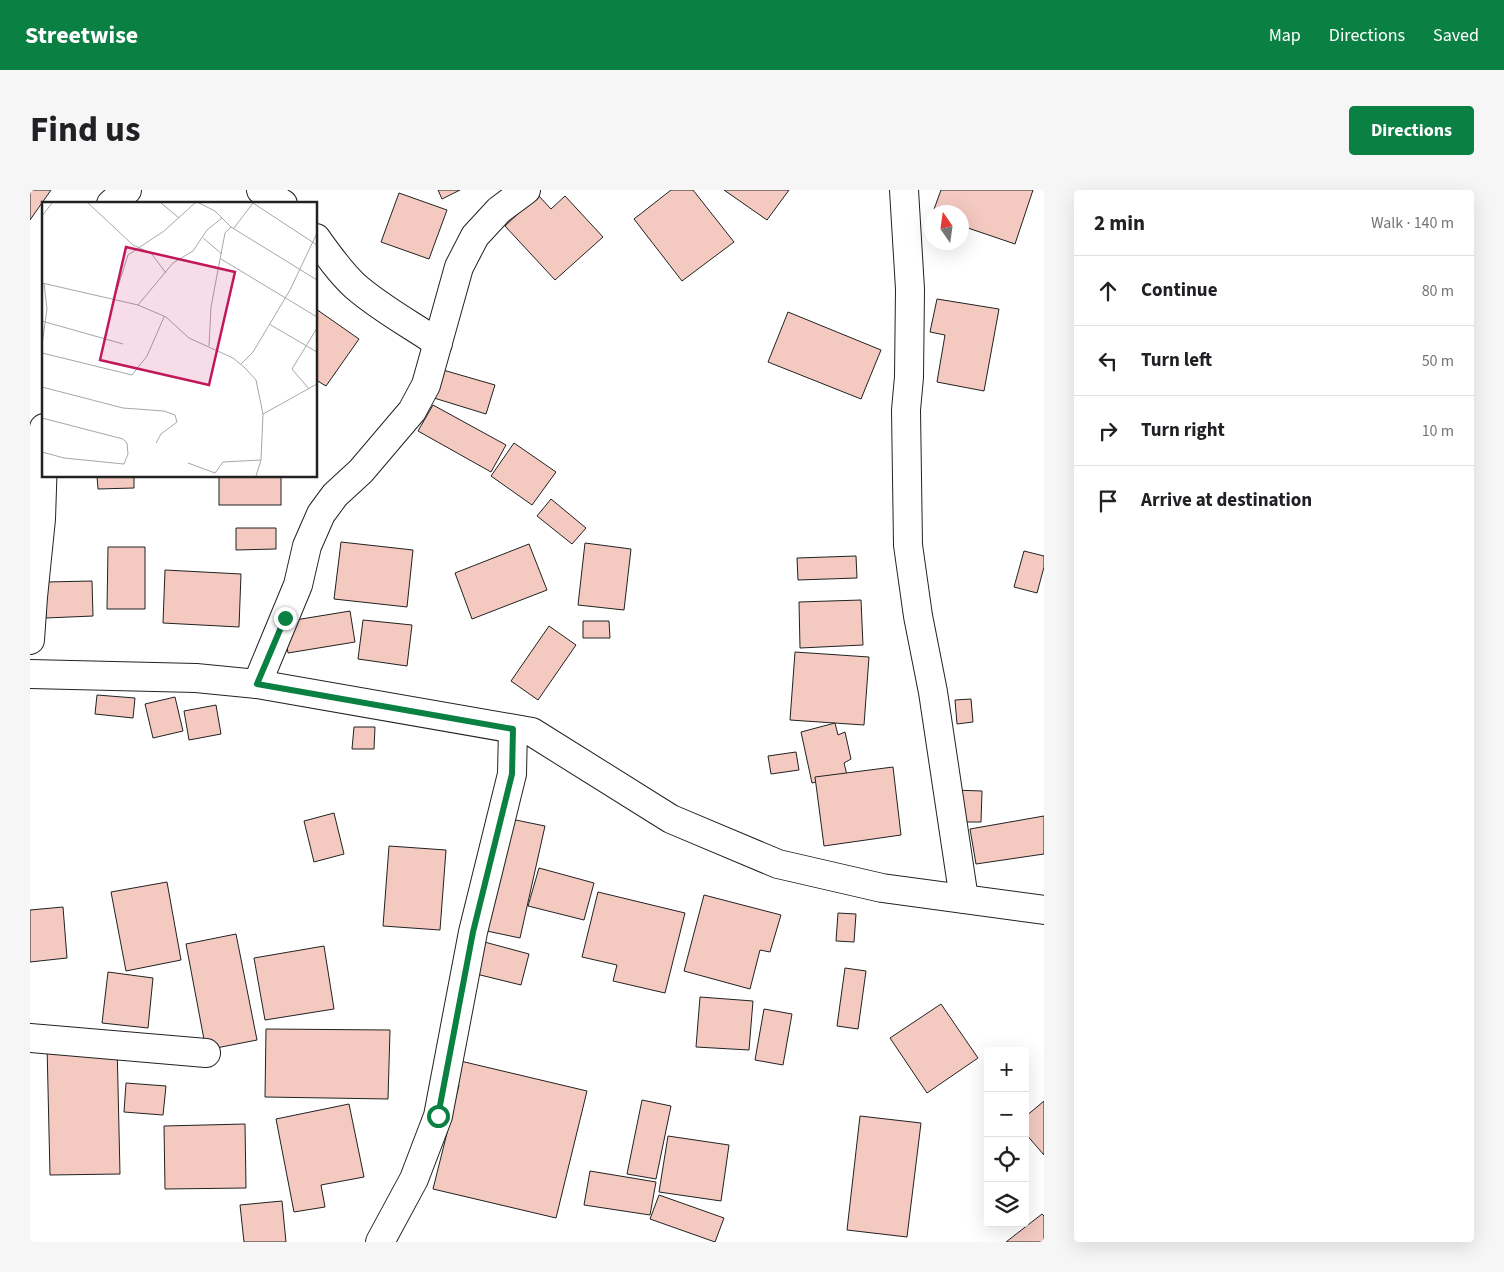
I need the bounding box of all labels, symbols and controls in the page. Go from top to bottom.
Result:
text: Streetwise [25,18,138,53]
text: Map [1269,23,1301,48]
text: Directions [1329,23,1405,48]
text: Saved [1433,23,1479,48]
text: Find us [30,105,140,155]
button: Directions [1349,106,1474,155]
inset map [42,202,318,478]
north arrow [924,205,969,250]
text: 2 min [1094,208,1145,238]
text: Walk · 140 m [1371,212,1454,234]
icon: ahead [1094,277,1122,305]
text: Continue [1141,277,1218,304]
text: 80 m [1422,280,1454,302]
icon: left [1094,347,1122,375]
text: Turn left [1141,347,1212,374]
text: 50 m [1422,350,1454,372]
icon: right [1094,417,1122,445]
text: Turn right [1141,417,1225,444]
text: 10 m [1422,420,1454,442]
icon: arrive [1094,487,1122,515]
text: Arrive at destination [1141,487,1312,514]
route end [274,607,297,630]
map controls [984,1047,1029,1227]
button: + [984,1047,1029,1092]
button: − [984,1092,1029,1137]
route start [427,1105,450,1128]
button: locate [984,1137,1029,1182]
button: layers [984,1182,1029,1227]

